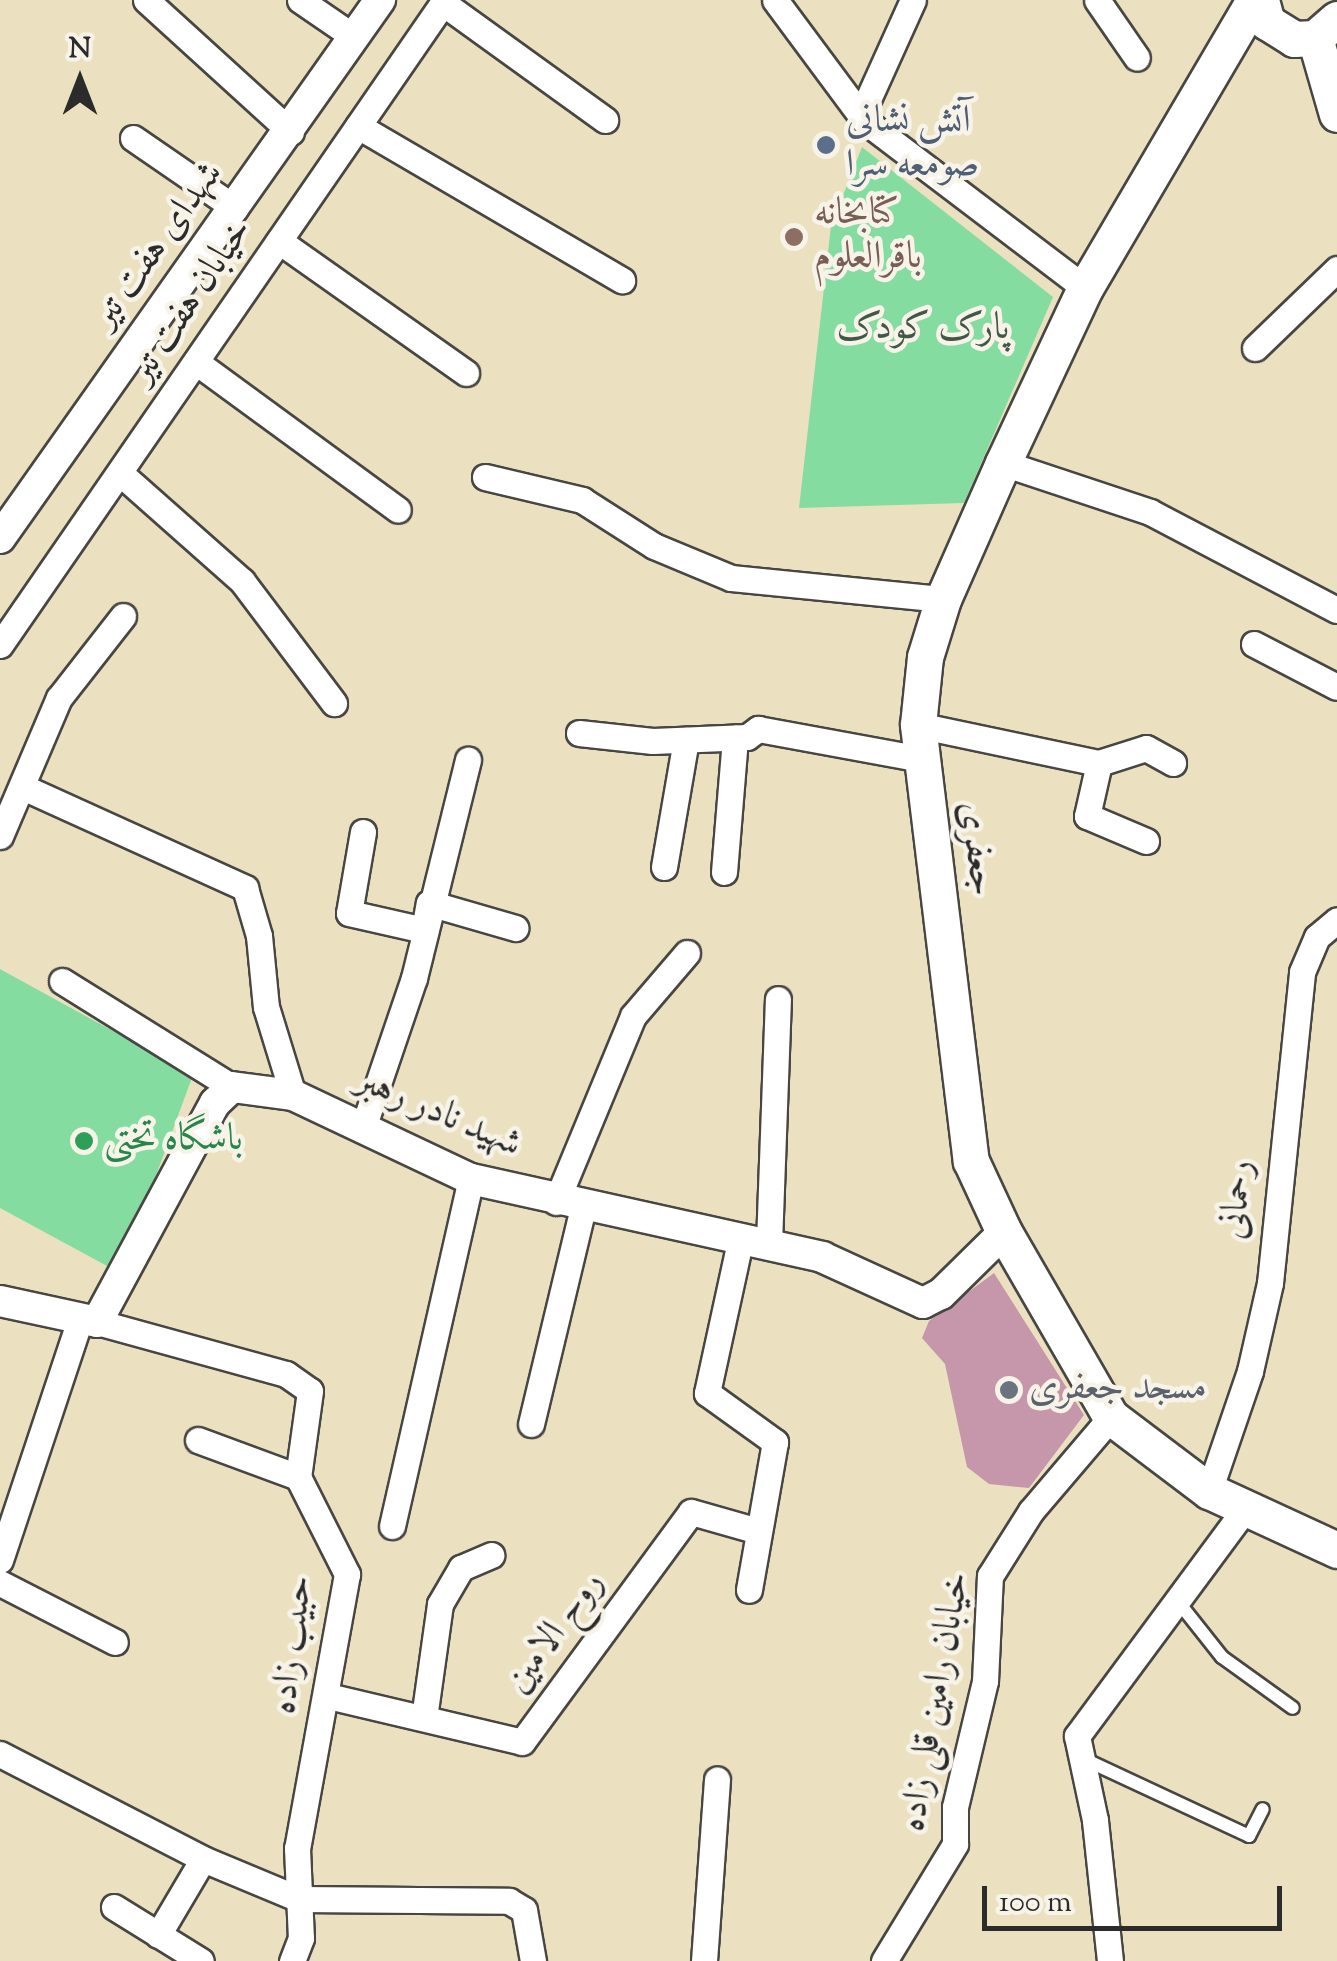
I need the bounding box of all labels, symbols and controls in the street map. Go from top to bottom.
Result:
north arrow [30,30,130,130]
text: N [69,30,91,70]
place label: آتش نشانی صومعه سرا [846,100,979,190]
marker: آتش نشانی صومعه سرا [815,134,837,156]
street label: شهدای هفت تیر [83,154,235,338]
place label: کتابخانه باقرالعلوم [814,192,922,282]
street label: خیابان هفت تیر [120,211,264,393]
marker: کتابخانه باقرالعلوم [783,226,805,248]
park label: پارک کودک [837,307,1009,353]
street label: جعفری [947,799,1003,899]
street label: شهید نادر رهبر [348,1059,528,1169]
place label: باشگاه تختی [104,1118,243,1164]
marker: باشگاه تختی [73,1130,95,1152]
street label: رحمانی [1213,1158,1265,1242]
place label: مسجد جعفری [1029,1367,1207,1413]
marker: مسجد جعفری [998,1379,1020,1401]
street label: روح الامین [496,1563,616,1703]
street label: خیابان رامین قلی زاده [892,1569,982,1835]
street label: حبیب زاده [263,1573,325,1717]
scale bar [987,1866,1287,1928]
text: 100 m [999,1882,1072,1925]

